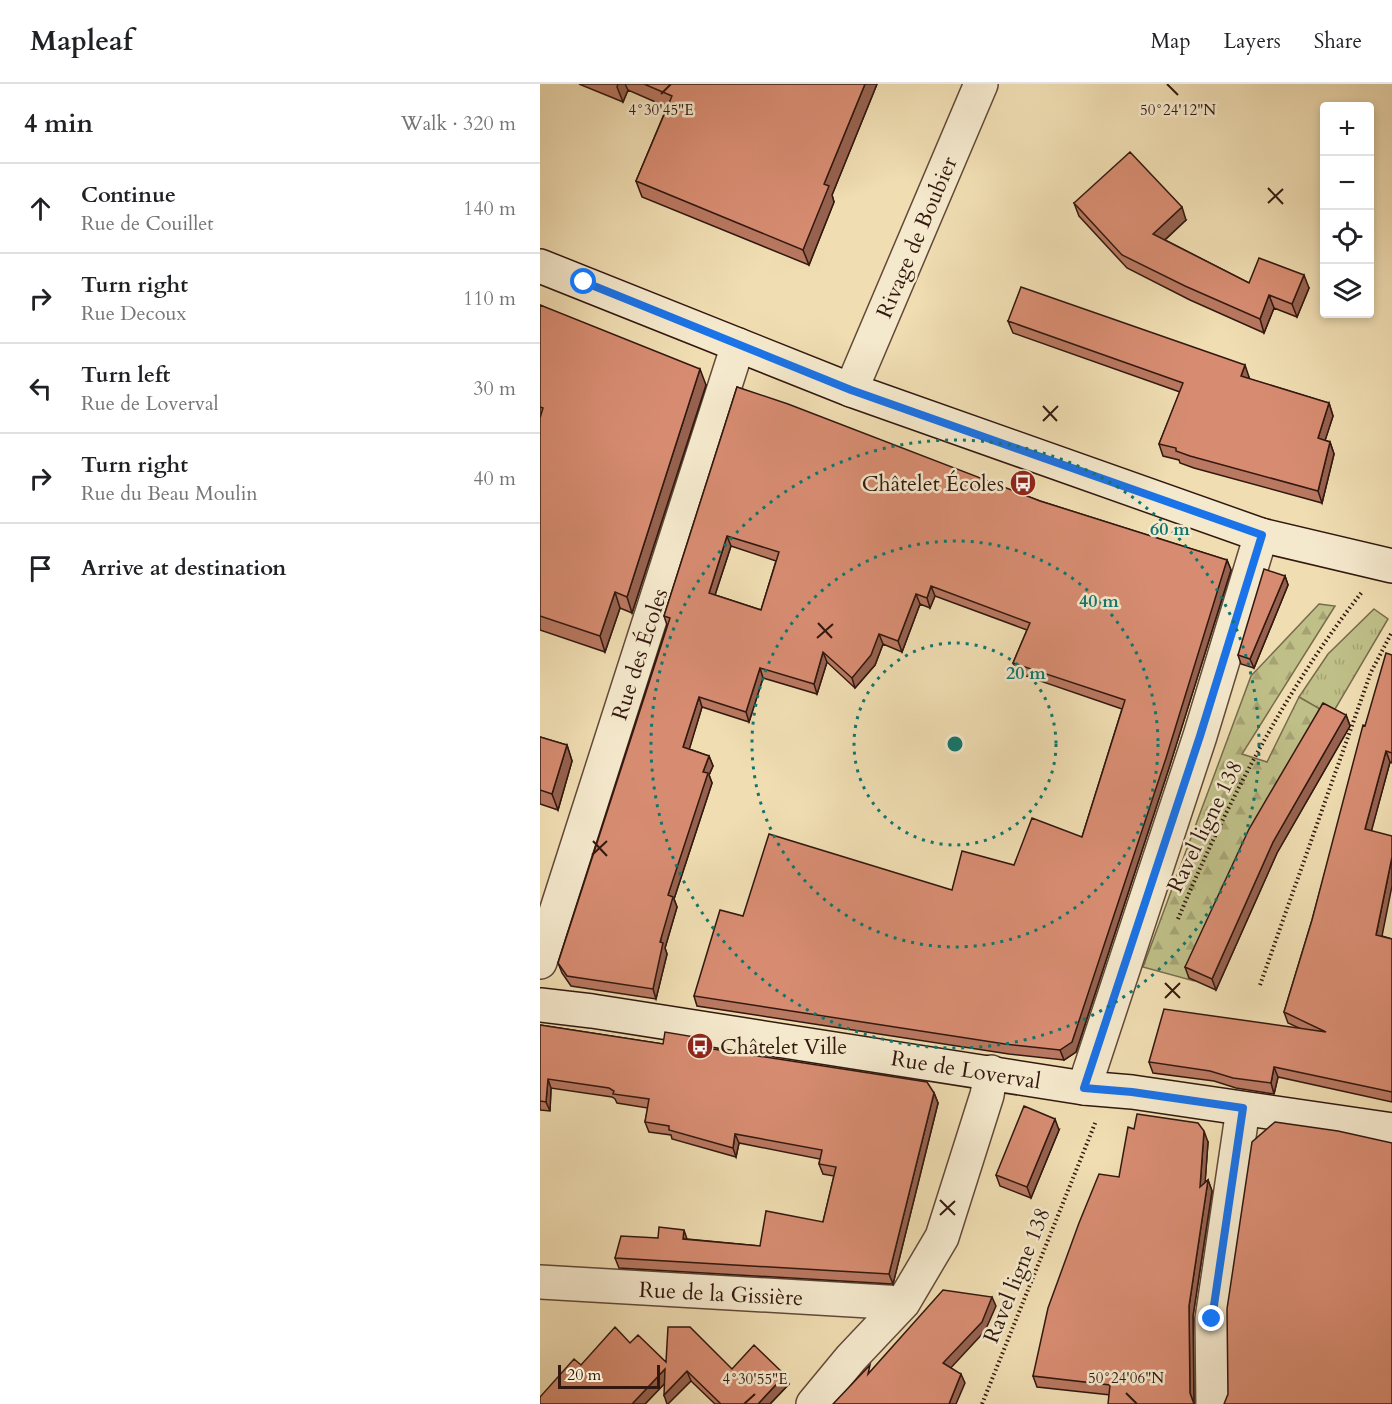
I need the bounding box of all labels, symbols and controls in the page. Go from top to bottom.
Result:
text: Mapleaf [30,22,133,60]
text: Map [1151,27,1191,56]
text: Layers [1224,27,1281,56]
text: Share [1314,27,1362,56]
text: 4°30'45"E [629,100,693,120]
text: 50°24'12"N [1140,100,1216,120]
map controls [1320,102,1374,318]
button: + [1320,102,1374,156]
text: 4 min [24,106,93,141]
text: Walk · 320 m [401,110,516,137]
street label: Rivage de Boubier [869,151,965,323]
button: − [1320,156,1374,210]
text: Continue [81,180,176,210]
icon: ahead [24,192,57,225]
text: 140 m [463,195,516,222]
text: Rue de Couillet [81,210,214,237]
button: locate [1320,210,1374,264]
button: layers [1320,264,1374,318]
route start [570,268,596,294]
text: Turn right [81,270,188,300]
icon: right [24,282,57,315]
text: 110 m [463,285,516,312]
text: Rue Decoux [81,300,186,327]
text: Turn left [81,360,170,390]
icon: left [24,372,57,405]
text: 30 m [473,375,516,402]
text: Rue de Loverval [81,390,219,417]
text: Turn right [81,450,188,480]
icon: right [24,462,57,495]
text: 40 m [473,465,516,492]
bus stop icon: Châtelet Écoles [1008,468,1038,498]
place label: Châtelet Écoles [862,469,1004,499]
text: Rue du Beau Moulin [81,480,258,507]
text: 60 m [1150,517,1190,542]
icon: arrive [24,552,57,585]
text: Arrive at destination [81,553,286,583]
street label: Rue des Écoles [605,585,675,724]
text: 40 m [1079,589,1119,614]
text: 20 m [1006,661,1046,686]
centre of rings [945,734,965,754]
street label: Ravel ligne 138 [1160,755,1250,898]
bus stop icon: Châtelet Ville [685,1031,715,1061]
place label: Châtelet Ville [720,1032,847,1062]
street label: Rue de Loverval [889,1043,1043,1097]
street label: Ravel ligne 138 [976,1203,1058,1348]
street label: Rue de la Gissière [638,1275,804,1313]
route end [1198,1305,1224,1331]
scale bar [558,1362,660,1390]
text: 20 m [567,1364,601,1386]
text: 50°24'06"N [1088,1368,1164,1388]
text: 4°30'55"E [723,1369,787,1389]

